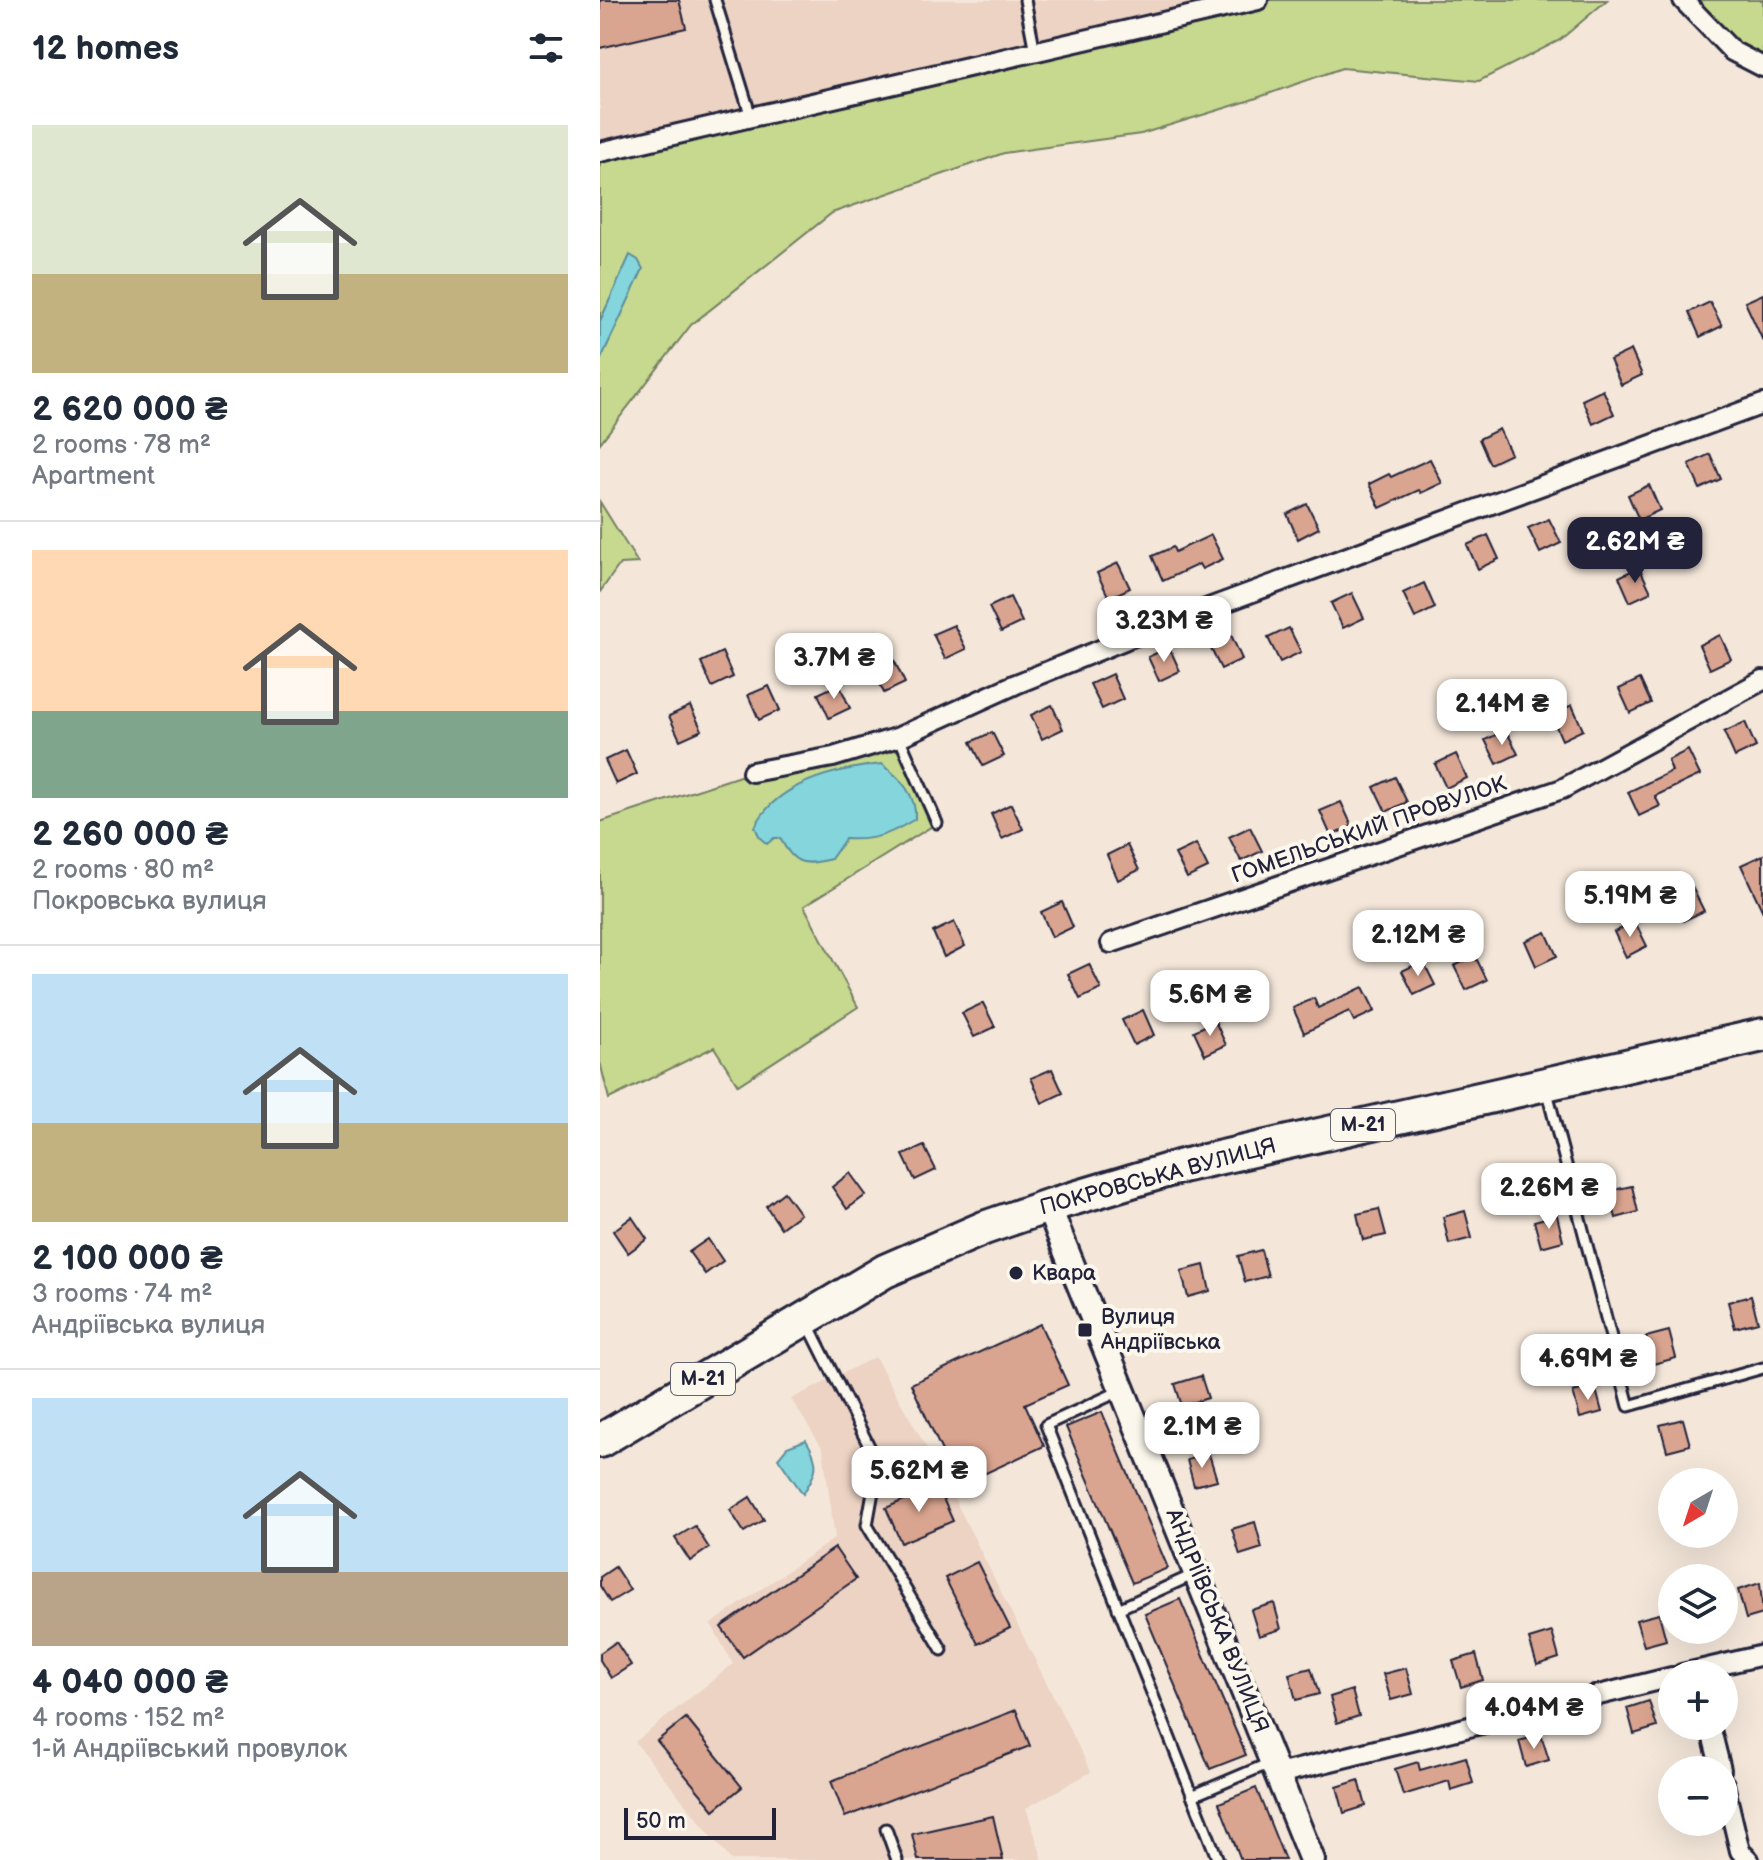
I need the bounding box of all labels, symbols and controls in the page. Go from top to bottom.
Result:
icon: filters [524,26,568,70]
text: 12 homes [32,28,179,69]
icon: home [228,177,372,321]
text: 2 620 000 ₴ [32,389,228,430]
text: 2 rooms · 78 m² [32,430,211,461]
text: Apartment [32,461,155,492]
pin: 2.62M ₴ [1561,517,1709,585]
text: 2.62M ₴ [1585,527,1685,558]
pin: 3.23M ₴ [1090,596,1238,664]
icon: home [228,602,372,746]
text: 3.23M ₴ [1115,606,1213,637]
pin: 3.7M ₴ [769,633,899,701]
text: 3.7M ₴ [793,643,875,674]
pin: 2.14M ₴ [1428,679,1576,747]
text: 2.14M ₴ [1455,689,1549,720]
street label: ГОМЕЛЬСЬКИЙ ПРОВУЛОК [1228,770,1511,890]
text: 2 260 000 ₴ [32,814,228,855]
text: 2 rooms · 80 m² [32,855,214,886]
pin: 5.19M ₴ [1556,871,1704,939]
text: 5.19M ₴ [1583,881,1677,912]
text: Покровська вулиця [32,886,267,917]
pin: 2.12M ₴ [1344,910,1492,978]
text: 2.12M ₴ [1371,920,1465,951]
pin: 5.6M ₴ [1145,970,1275,1038]
text: 5.6M ₴ [1168,980,1252,1011]
icon: home [228,1026,372,1170]
road number: М-21 [1331,1109,1395,1141]
street label: ПОКРОВСЬКА ВУЛИЦЯ [1037,1132,1279,1222]
pin: 2.26M ₴ [1475,1163,1623,1231]
text: 2.26M ₴ [1499,1173,1599,1204]
text: 2 100 000 ₴ [32,1238,223,1279]
place label: Квара [1032,1260,1096,1287]
marker: Квара [1007,1264,1025,1282]
text: 3 rooms · 74 m² [32,1279,212,1310]
place label: Вулиця Андріївська [1100,1304,1221,1356]
text: Андріївська вулиця [32,1310,265,1341]
marker: Вулиця Андріївська [1076,1321,1094,1339]
pin: 4.69M ₴ [1514,1334,1662,1402]
text: 4.69M ₴ [1539,1344,1637,1375]
road number: М-21 [671,1363,735,1395]
pin: 2.1M ₴ [1137,1402,1267,1470]
text: 2.1M ₴ [1162,1412,1242,1443]
pin: 5.62M ₴ [845,1446,993,1514]
icon: home [228,1450,372,1594]
text: 5.62M ₴ [870,1456,968,1487]
north arrow [1658,1468,1738,1548]
map controls [1658,1468,1738,1836]
street label: АНДРІЇВСЬКА ВУЛИЦЯ [1159,1504,1274,1737]
button: layers [1658,1564,1738,1644]
button: + [1658,1660,1738,1740]
text: 4 040 000 ₴ [32,1662,228,1703]
pin: 4.04M ₴ [1460,1683,1608,1751]
text: 4.04M ₴ [1484,1693,1584,1724]
text: 4 rooms · 152 m² [32,1703,225,1734]
text: 1-й Андріївський провулок [32,1734,347,1765]
button: − [1658,1756,1738,1836]
scale bar [624,1804,776,1840]
text: 50 m [636,1808,686,1835]

